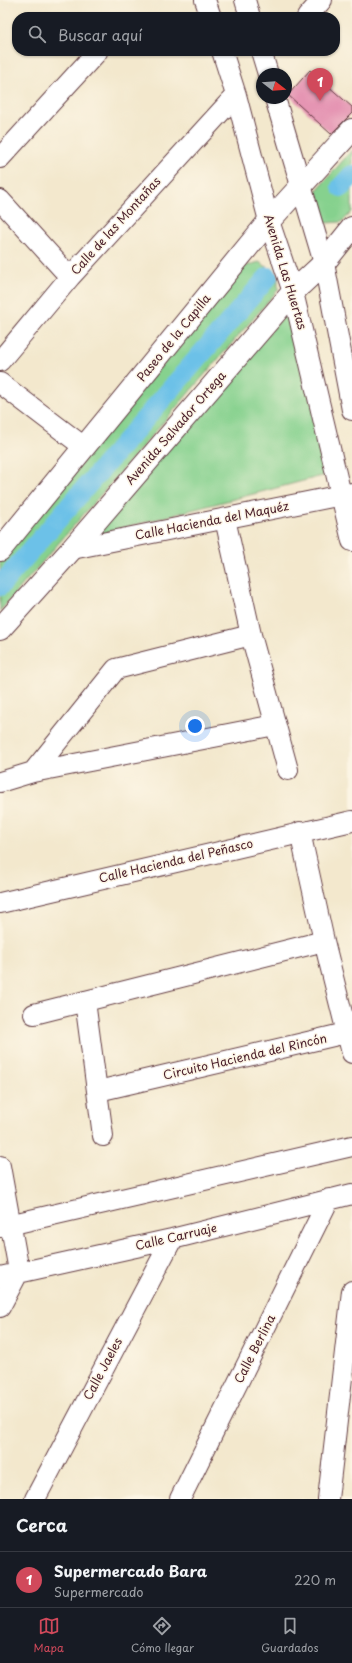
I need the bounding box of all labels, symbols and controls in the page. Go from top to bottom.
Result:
search box [12,12,340,56]
icon: search [26,23,48,45]
text: Buscar aquí [58,23,142,46]
north arrow [256,68,292,104]
pin: 1 [307,68,333,101]
street label: Calle de las Montañas [66,172,165,278]
street label: Avenida Las Huertas [260,212,312,332]
street label: Paseo de la Capilla [132,289,215,385]
street label: Avenida Salvador Ortega [121,366,230,488]
street label: Calle Hacienda del Maquéz [133,496,290,544]
your location [185,716,205,736]
street label: Calle Hacienda del Peñasco [97,833,255,887]
street label: Circuito Hacienda del Rincón [161,1028,328,1084]
street label: Calle Carruaje [133,1218,218,1254]
street label: Calle Berlina [229,1311,279,1386]
street label: Calle Jaeles [78,1334,126,1403]
text: Cerca [16,1512,67,1538]
text: Supermercado Bara [54,1559,207,1582]
text: 1 [26,1570,32,1589]
text: 220 m [294,1570,336,1589]
text: Supermercado [54,1582,144,1601]
tab: Mapa [34,1615,64,1656]
tab: Cómo llegar [131,1615,194,1656]
tab: Guardados [261,1615,318,1656]

